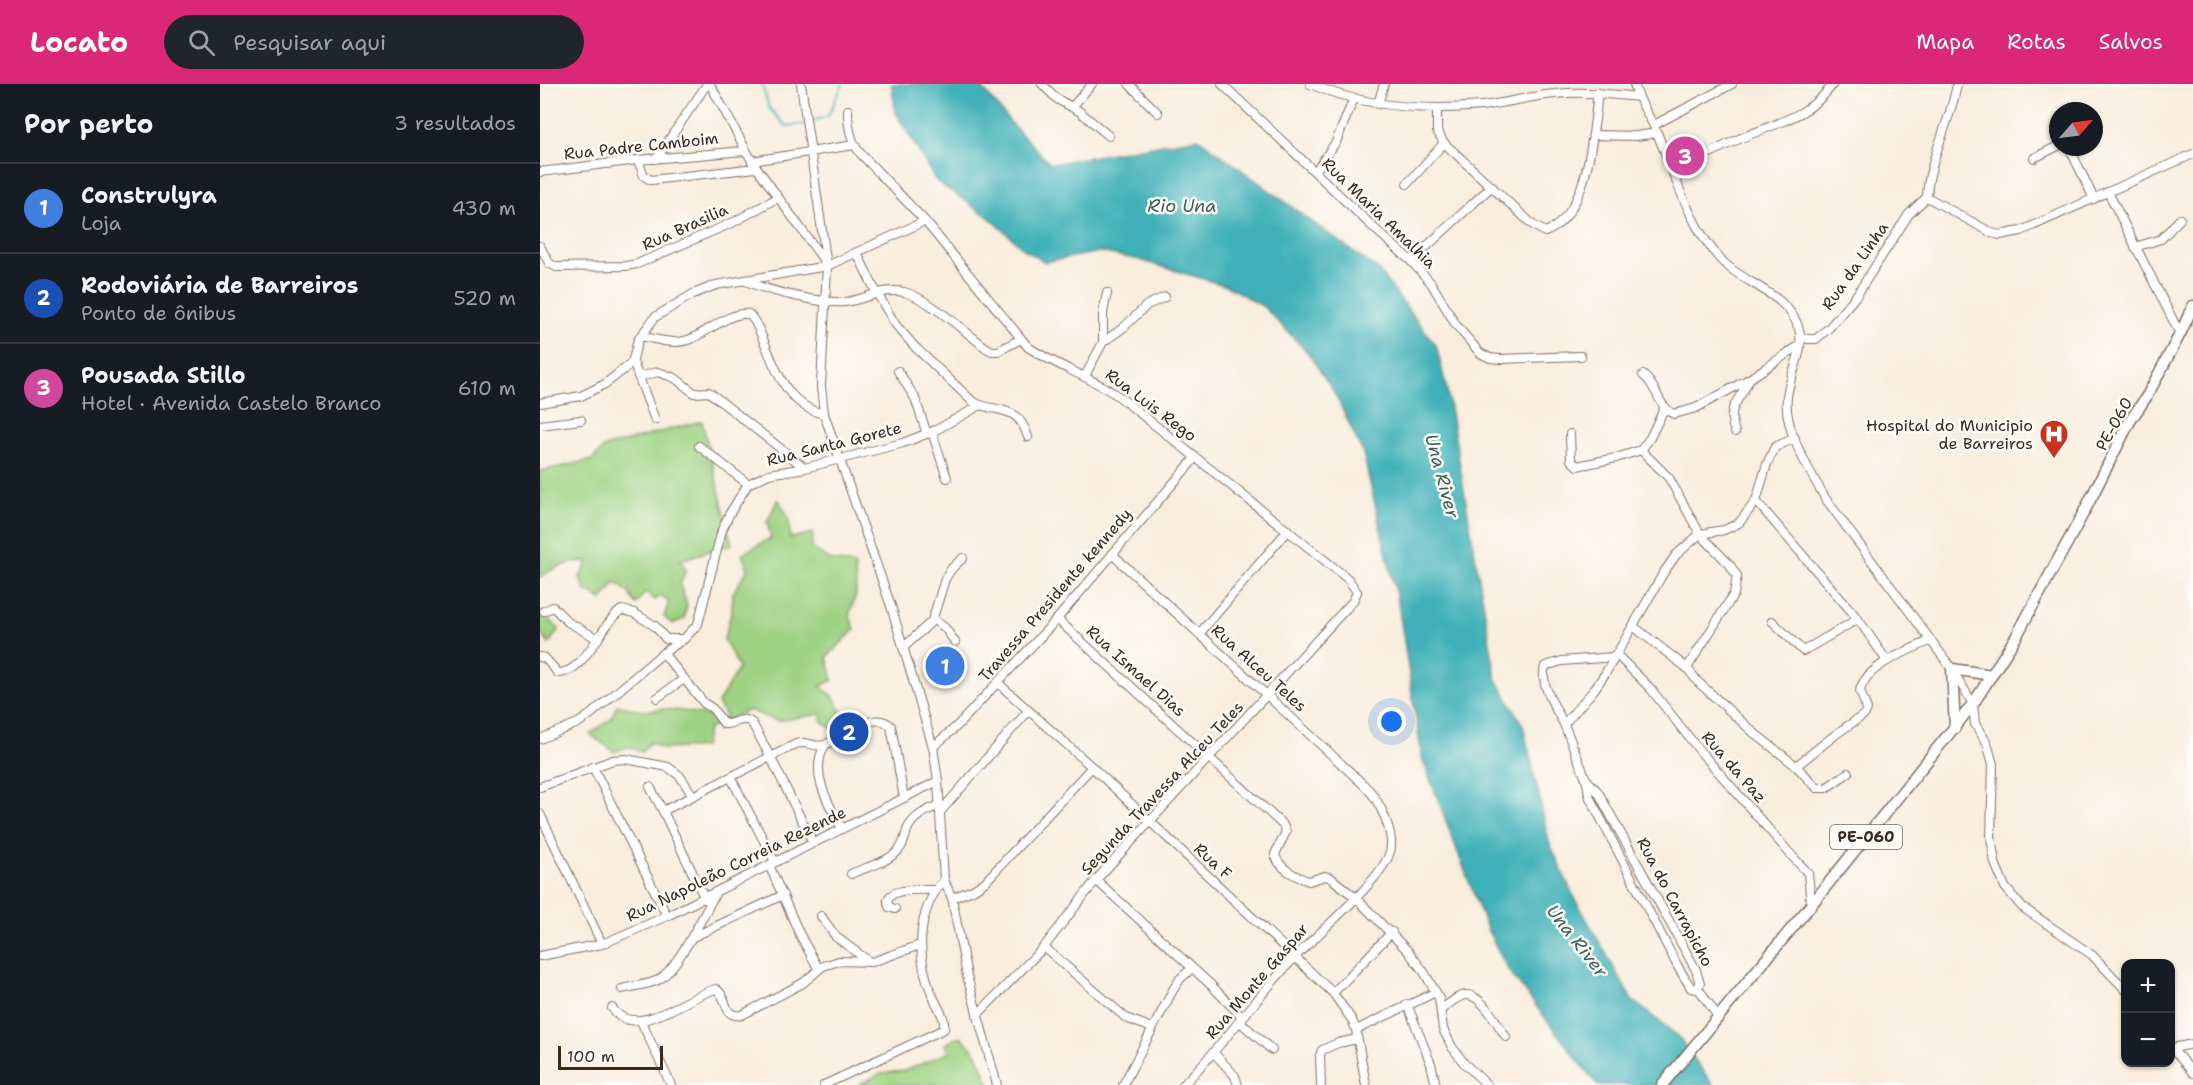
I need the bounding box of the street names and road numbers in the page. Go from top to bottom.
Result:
street label: Rua Padre Camboim [563,127,719,165]
street label: Rua Maria Amalhia [1317,153,1441,273]
street label: Rua Brasilia [639,199,731,255]
street label: Rua da Linha [1817,218,1893,314]
street label: Rua Luis Rego [1101,364,1201,446]
street label: PE-060 [2091,394,2137,454]
street label: Rua Santa Gorete [764,417,904,471]
street label: Travessa Presidente kennedy [974,504,1136,686]
street label: Rua Alceu Teles [1207,620,1311,716]
street label: Rua Ismael Dias [1082,621,1190,721]
street label: Segunda Travessa Alceu Teles [1076,697,1248,879]
street label: Rua da Paz [1697,727,1771,807]
street label: Rua Napoleão Correia Rezende [623,802,849,926]
road number: PE-060 [1830,825,1902,849]
street label: Rua do Carrapicho [1632,834,1718,970]
street label: Rua F [1190,838,1236,884]
street label: Rua Monte Gaspar [1201,919,1313,1043]

